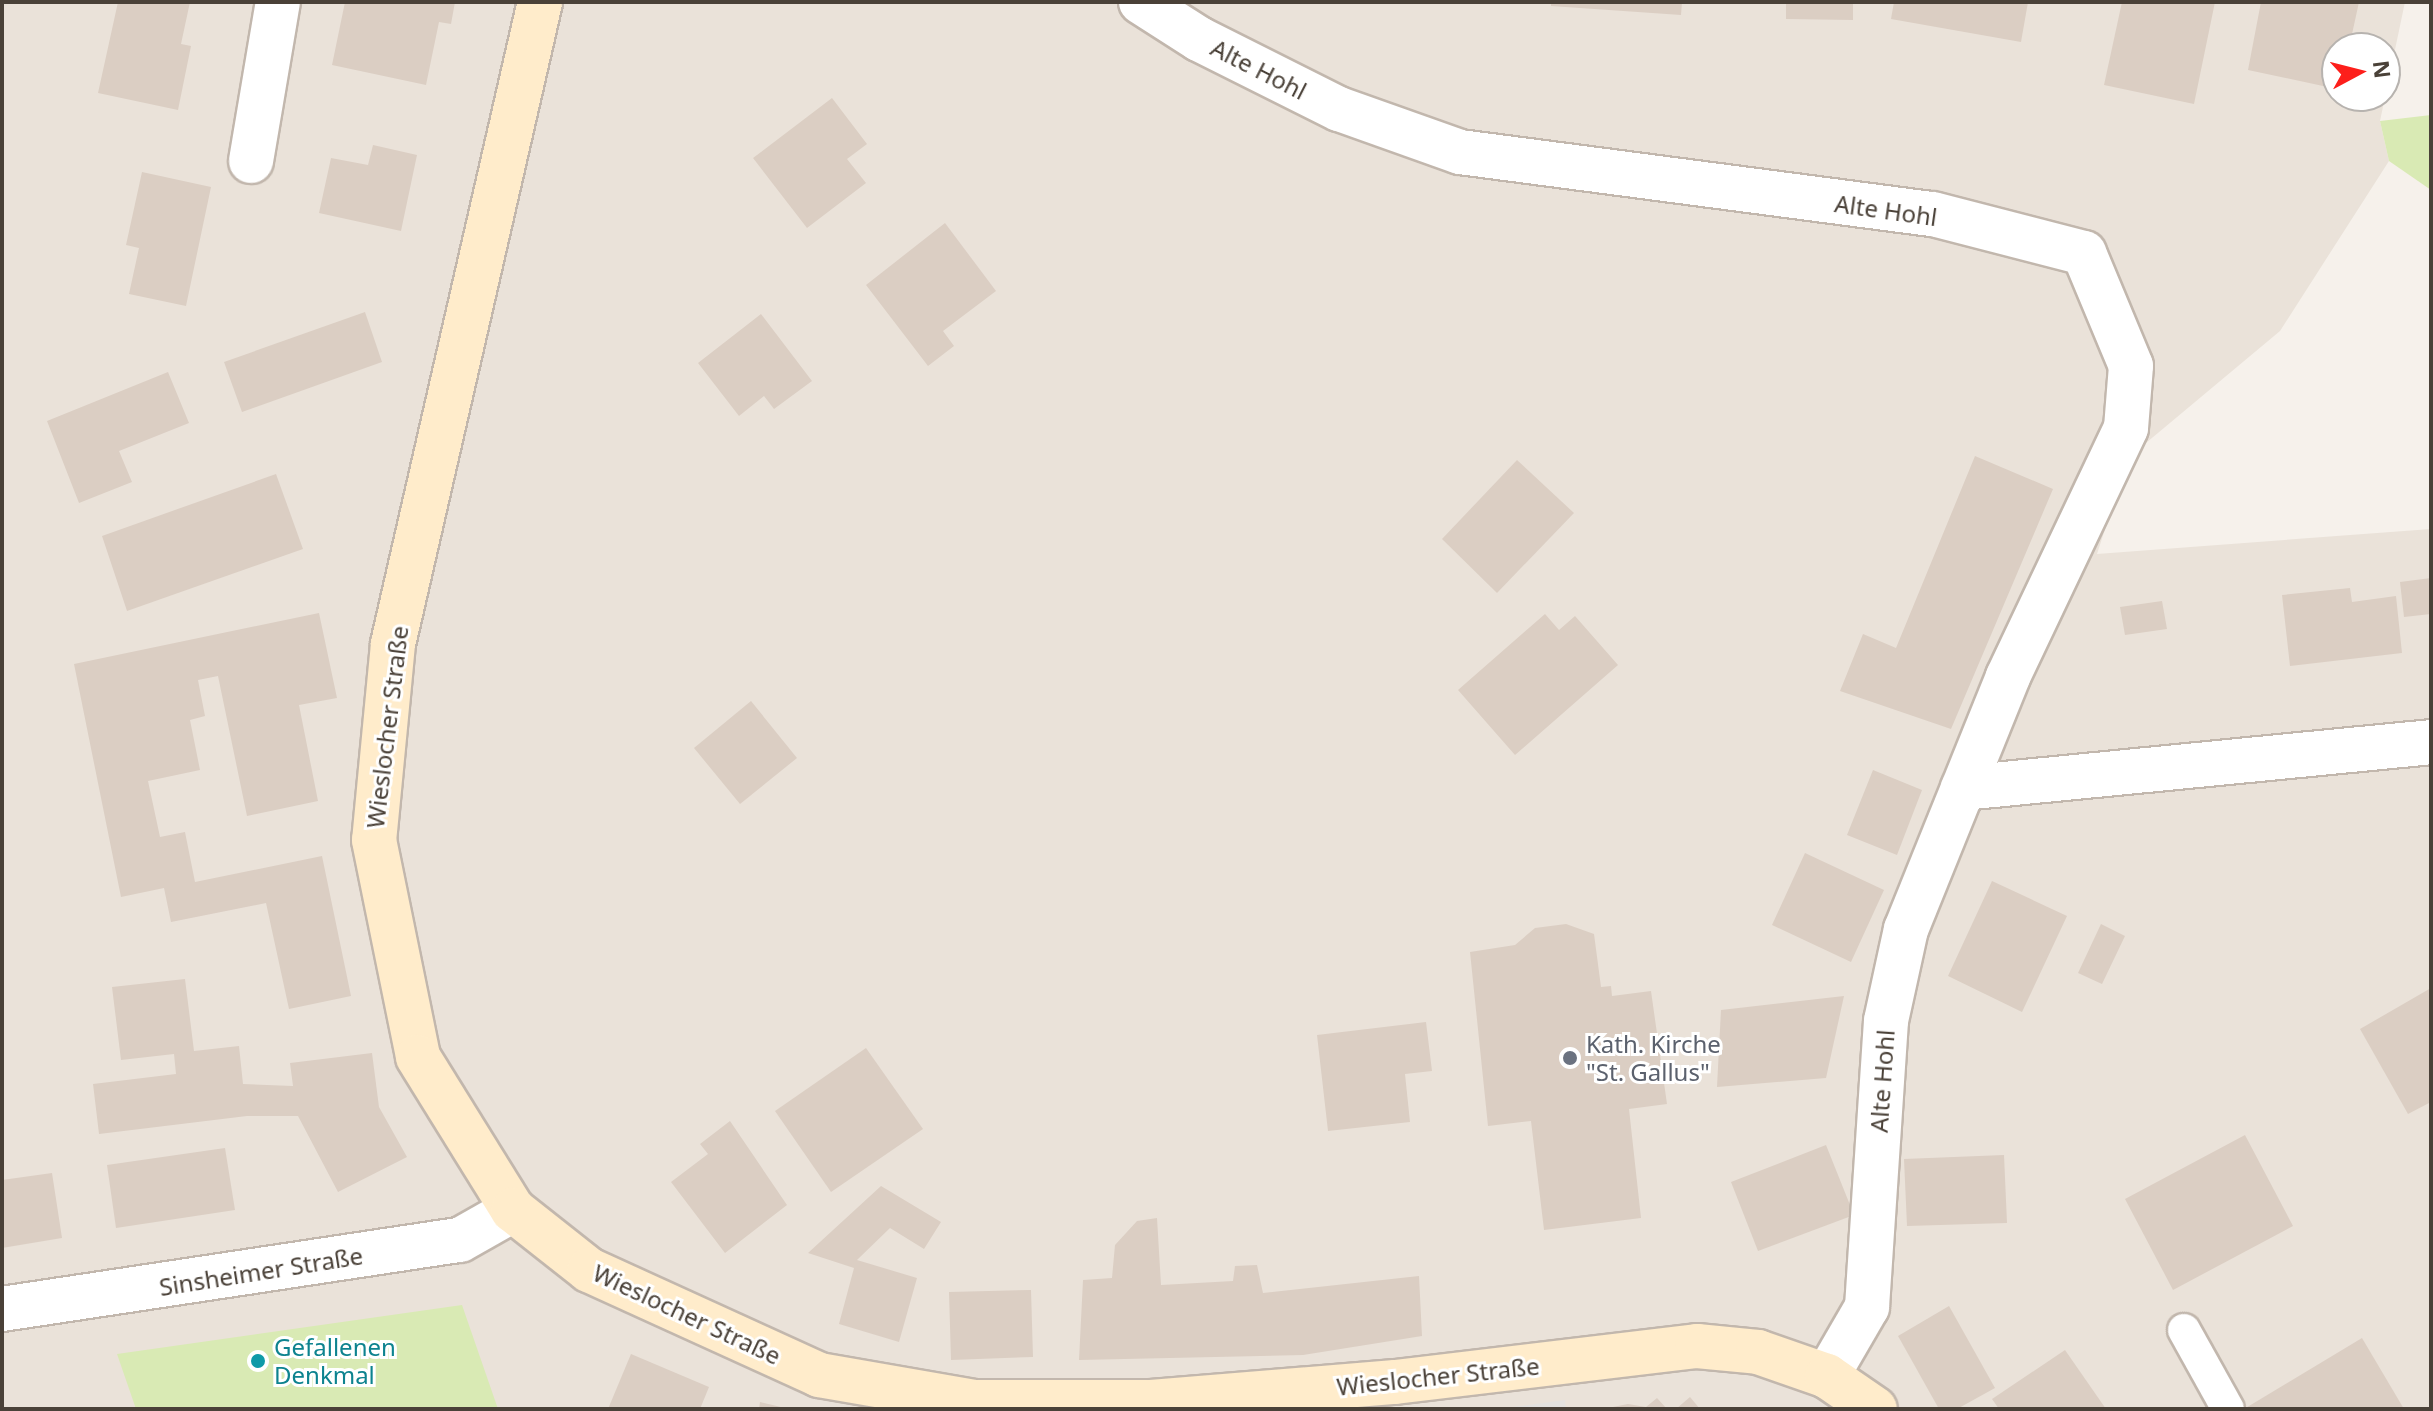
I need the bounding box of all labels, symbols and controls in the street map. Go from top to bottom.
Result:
north arrow [2321,32,2401,112]
street label: Alte Hohl [1206,33,1312,105]
text: N [2367,59,2399,80]
street label: Alte Hohl [1833,189,1939,231]
street label: Wieslocher Straße [360,624,414,830]
street label: Alte Hohl [1864,1028,1900,1134]
place label: Kath. Kirche "St. Gallus" [1586,1030,1721,1086]
marker: Kath. Kirche "St. Gallus" [1561,1049,1579,1067]
street label: Sinsheimer Straße [157,1241,365,1301]
street label: Wieslocher Straße [589,1258,785,1370]
place label: Gefallenen Denkmal [274,1333,396,1389]
street label: Wieslocher Straße [1335,1351,1541,1401]
marker: Gefallenen Denkmal [249,1352,267,1370]

